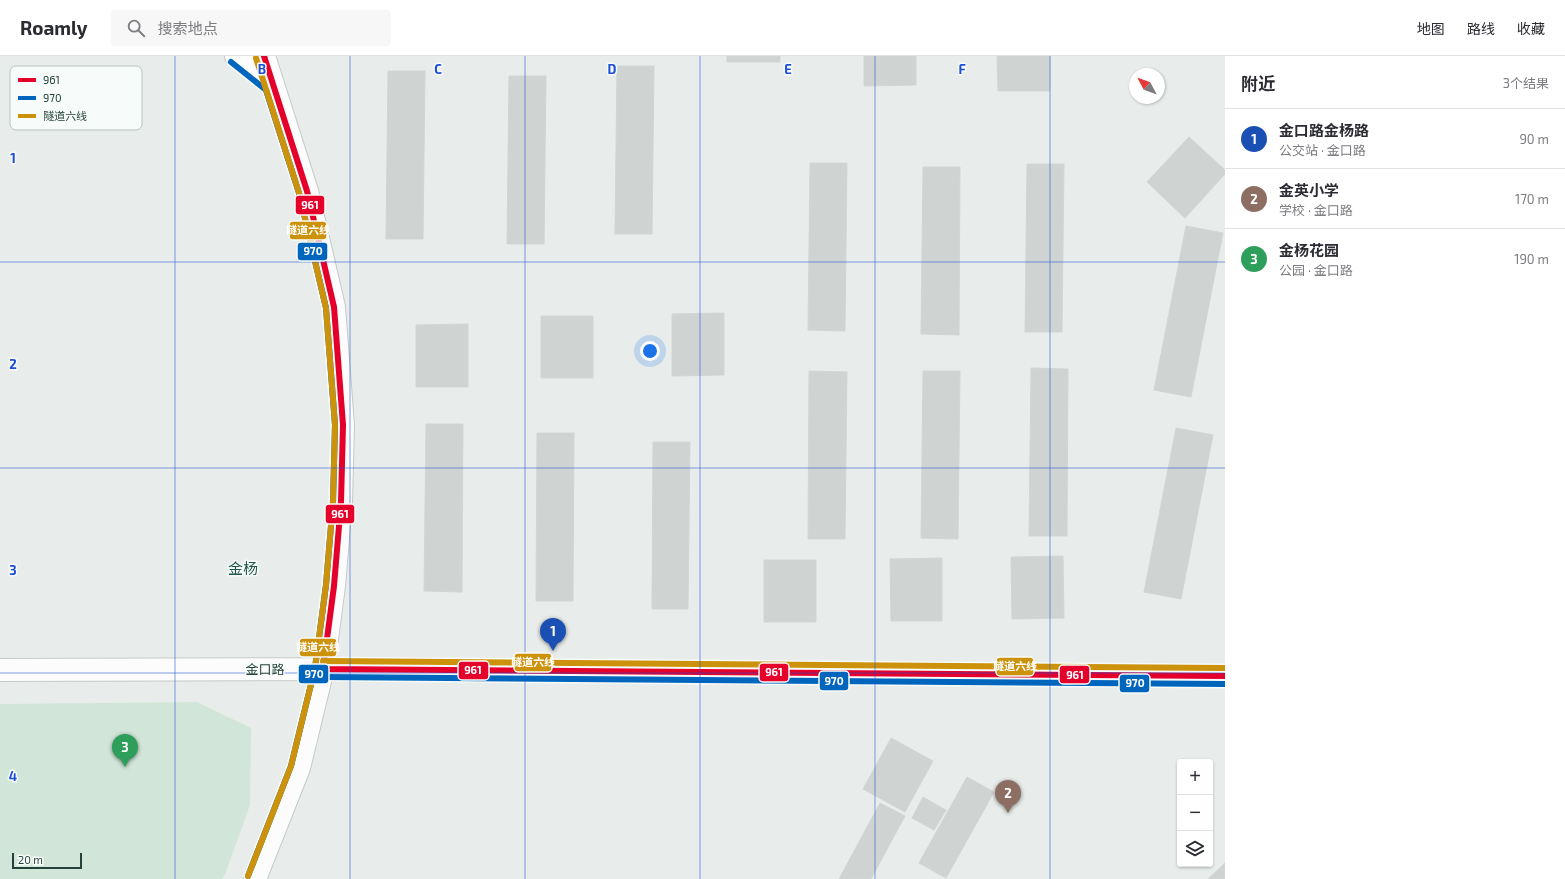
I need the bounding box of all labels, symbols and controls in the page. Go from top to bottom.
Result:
search box [111,10,391,46]
text: Roamly [20,16,87,39]
icon: search [125,17,147,39]
text: 搜索地点 [157,19,218,37]
text: 地图 [1417,20,1445,37]
text: 路线 [1467,20,1495,37]
text: 收藏 [1517,20,1545,37]
text: B [258,61,266,77]
text: C [434,61,442,77]
text: D [608,61,617,77]
text: E [784,61,792,77]
text: F [958,61,966,77]
legend [10,66,142,130]
north arrow [1129,68,1165,104]
text: 961 [43,73,60,86]
text: 附近 [1241,73,1275,93]
text: 3个结果 [1503,75,1549,91]
text: 970 [43,91,62,104]
text: 隧道六线 [43,109,87,122]
text: 金口路金杨路 [1279,121,1369,139]
text: 1 [1251,131,1257,147]
text: 90 m [1519,131,1549,147]
text: 公交站 · 金口路 [1279,142,1366,158]
text: 1 [10,150,16,166]
text: 金英小学 [1279,181,1339,199]
text: 2 [1250,191,1258,207]
text: 170 m [1515,191,1549,207]
line badge: 961 [295,195,325,215]
text: 961 [301,198,319,211]
text: 学校 · 金口路 [1279,202,1353,218]
line badge: 隧道六线 [289,221,327,240]
text: 隧道六线 [286,223,330,236]
text: 金杨花园 [1279,241,1339,259]
line badge: 970 [297,242,328,261]
text: 970 [303,244,323,257]
text: 3 [1250,251,1258,267]
text: 190 m [1514,251,1549,267]
text: 公园 · 金口路 [1279,262,1353,278]
your location [640,341,660,361]
text: 2 [9,356,17,372]
line badge: 961 [325,504,355,524]
text: 961 [331,507,349,520]
district label: 金杨 [228,559,258,577]
text: 3 [9,562,17,578]
pin: 1 [540,618,566,651]
line badge: 隧道六线 [299,638,337,657]
text: 隧道六线 [296,640,340,653]
line badge: 隧道六线 [514,653,552,672]
text: 隧道六线 [511,655,555,668]
line badge: 隧道六线 [996,657,1034,676]
text: 隧道六线 [993,659,1037,672]
street label: 金口路 [245,661,285,677]
line badge: 961 [458,661,489,680]
text: 961 [464,663,482,676]
line badge: 961 [759,663,789,682]
line badge: 970 [298,664,329,684]
text: 961 [765,665,783,678]
line badge: 961 [1059,665,1090,684]
text: 970 [304,667,324,680]
text: 961 [1066,668,1084,681]
line badge: 970 [819,671,849,691]
text: 970 [824,674,844,687]
line badge: 970 [1119,674,1150,693]
text: 970 [1125,676,1145,689]
pin: 3 [112,734,138,767]
map controls [1177,759,1213,867]
button: + [1177,759,1213,795]
text: 4 [9,768,17,784]
pin: 2 [995,780,1021,813]
button: − [1177,795,1213,831]
button: layers [1177,831,1213,867]
scale bar [12,851,82,870]
text: 20 m [18,853,43,866]

